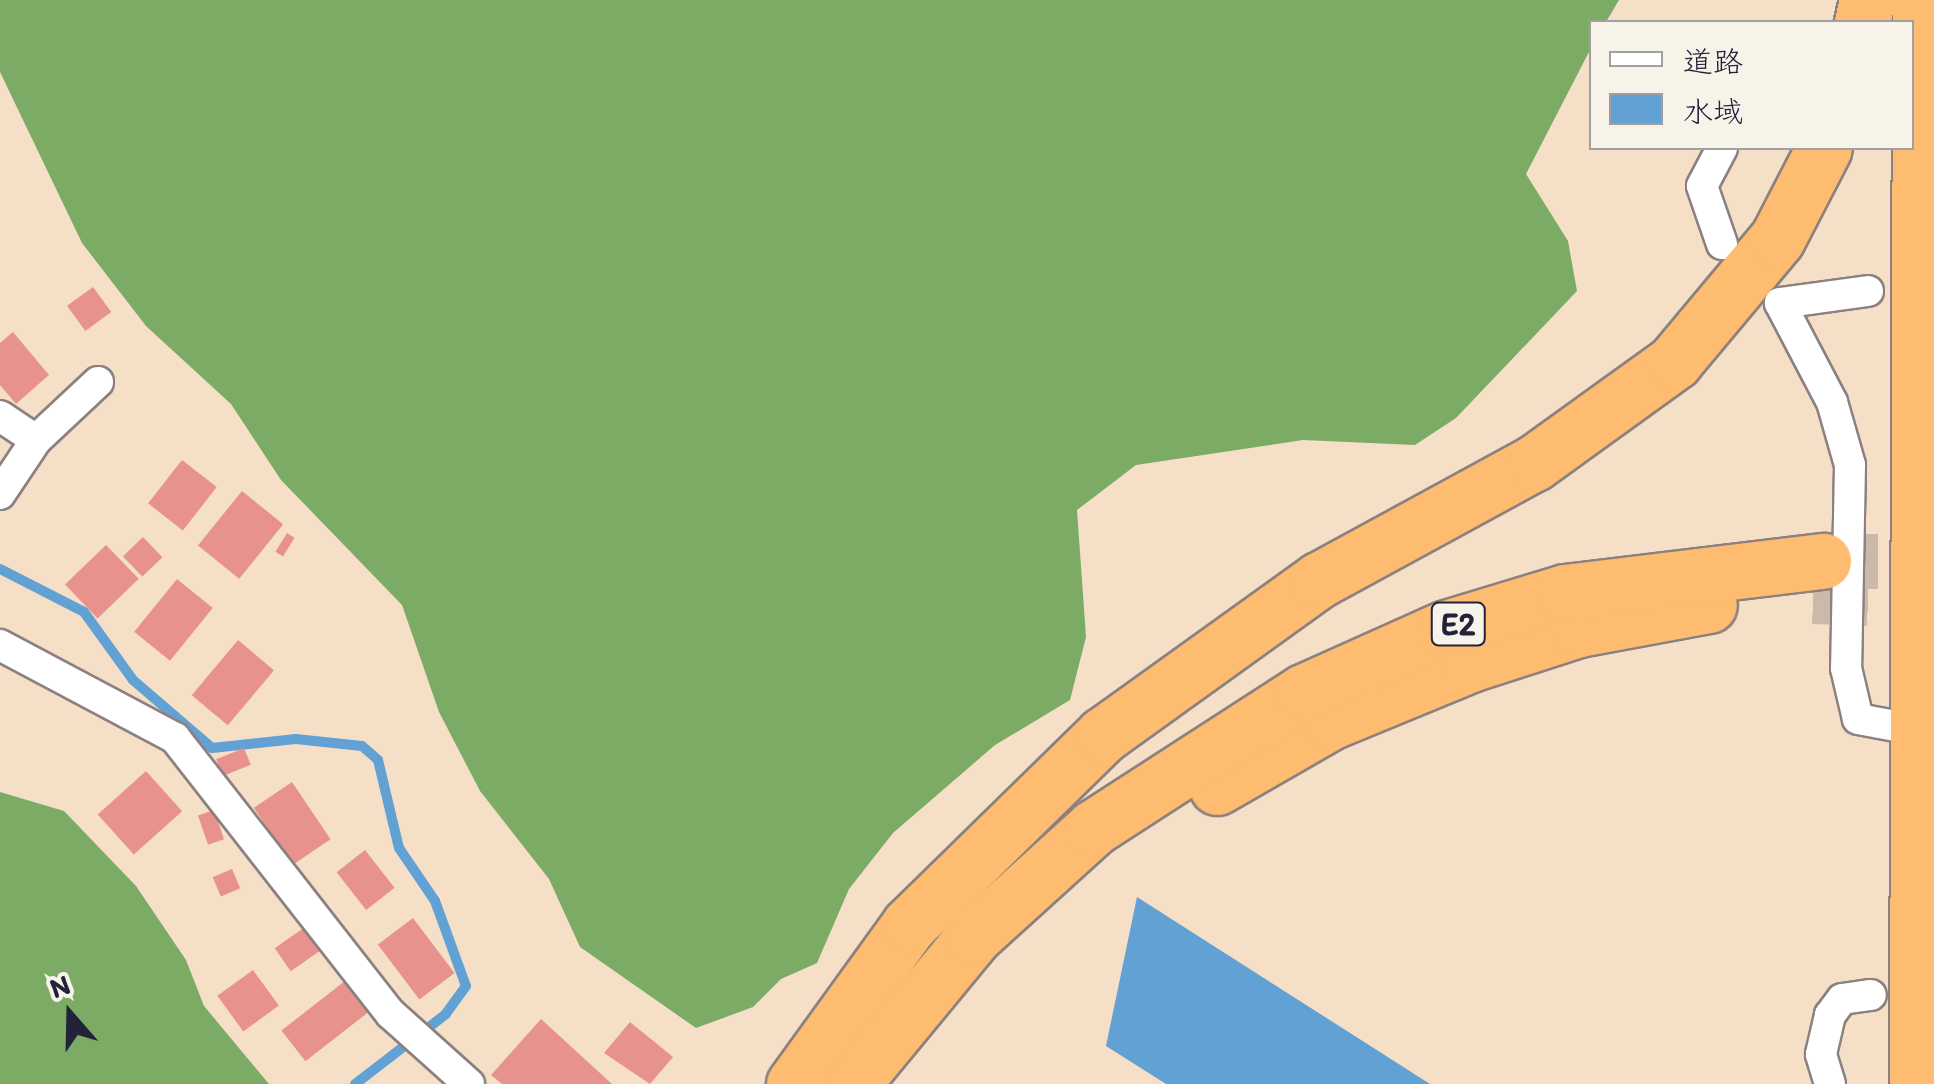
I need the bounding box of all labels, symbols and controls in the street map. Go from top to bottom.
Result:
legend [1589,20,1914,150]
text: 道路 [1683,43,1743,80]
text: 水域 [1683,93,1743,130]
road number: E2 [1430,597,1486,651]
north arrow [20,964,120,1064]
text: N [45,967,74,1005]

